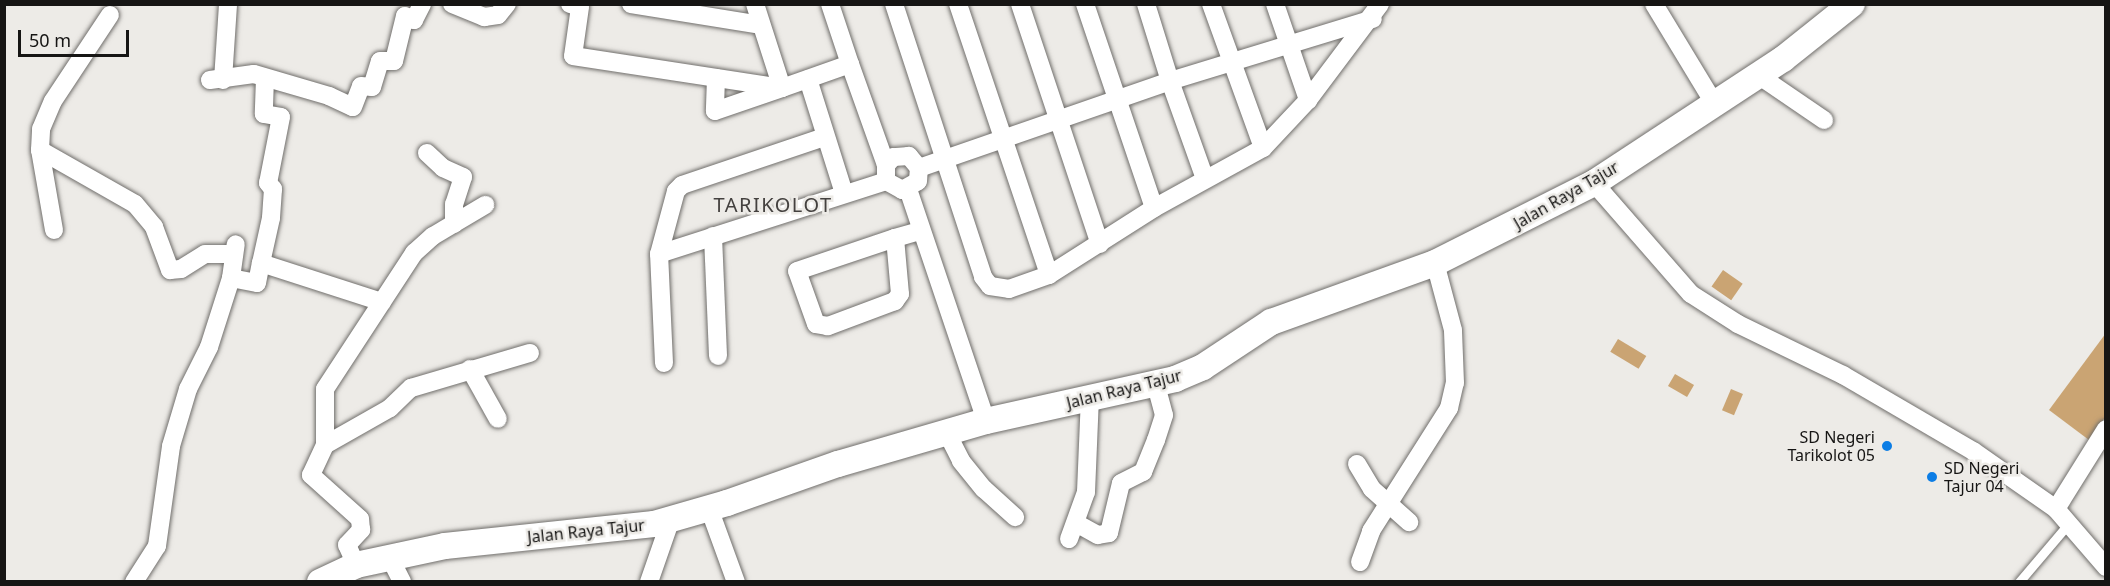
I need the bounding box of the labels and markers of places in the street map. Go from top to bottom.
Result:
place label: SD Negeri Tarikolot 05 [1787,427,1875,465]
marker: SD Negeri Tarikolot 05 [1880,439,1894,453]
place label: SD Negeri Tajur 04 [1944,458,2019,496]
marker: SD Negeri Tajur 04 [1925,470,1939,484]

